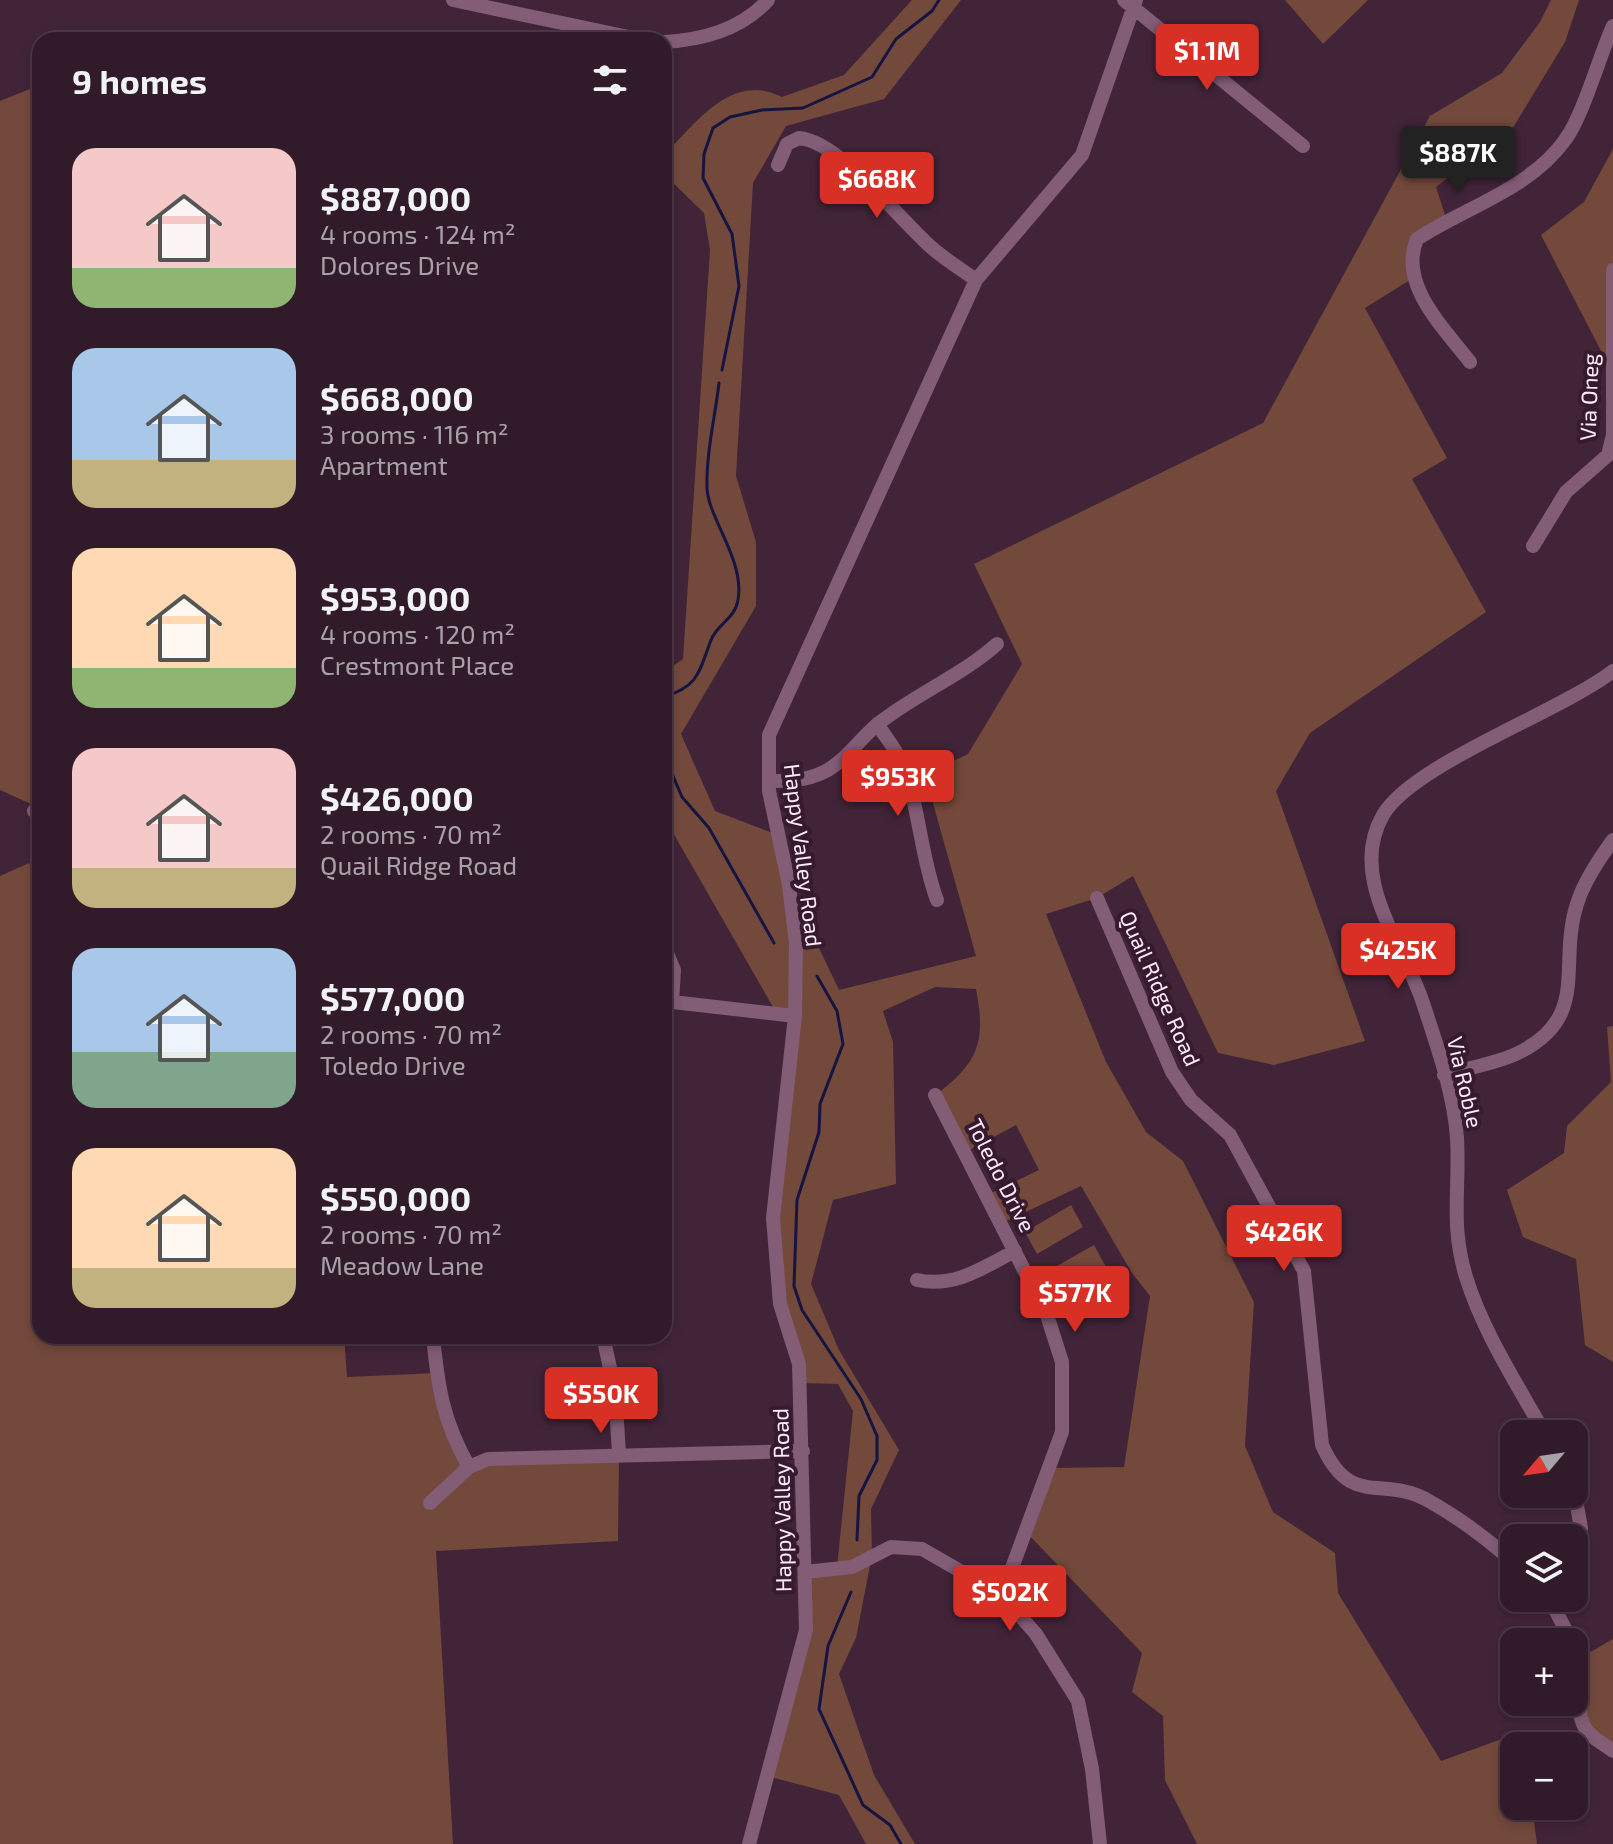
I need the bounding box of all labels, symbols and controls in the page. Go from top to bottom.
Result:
pin: $1.1M [1151,24,1263,92]
text: $1.1M [1174,34,1240,65]
icon: filters [588,58,632,102]
text: 9 homes [72,60,207,101]
pin: $887K [1402,126,1514,194]
text: $887K [1419,136,1497,167]
pin: $668K [821,152,933,220]
text: $668K [838,162,916,193]
text: $887,000 [320,177,471,218]
icon: home [136,180,232,276]
text: 4 rooms · 124 m² [320,218,515,249]
text: Dolores Drive [320,249,479,280]
street label: Via Oneg [1573,353,1603,441]
text: $668,000 [320,377,474,418]
icon: home [136,380,232,476]
text: 3 rooms · 116 m² [320,418,509,449]
text: Apartment [320,449,448,480]
text: $953,000 [320,577,470,618]
icon: home [136,580,232,676]
text: 4 rooms · 120 m² [320,618,515,649]
text: Crestmont Place [320,649,514,680]
pin: $953K [842,750,954,818]
text: $953K [860,760,936,791]
street label: Happy Valley Road [780,762,828,948]
text: $426,000 [320,777,474,818]
icon: home [136,780,232,876]
text: 2 rooms · 70 m² [320,818,502,849]
text: Quail Ridge Road [320,849,517,880]
street label: Quail Ridge Road [1114,906,1207,1070]
pin: $425K [1342,923,1454,991]
text: $425K [1359,933,1437,964]
text: $577,000 [320,977,466,1018]
icon: home [136,980,232,1076]
text: 2 rooms · 70 m² [320,1018,502,1049]
street label: Via Roble [1443,1034,1489,1130]
text: Toledo Drive [320,1049,466,1080]
street label: Toledo Drive [962,1114,1042,1236]
text: $550,000 [320,1177,471,1218]
icon: home [136,1180,232,1276]
pin: $426K [1228,1205,1340,1273]
text: $426K [1245,1215,1323,1246]
text: 2 rooms · 70 m² [320,1218,502,1249]
text: Meadow Lane [320,1249,484,1280]
pin: $577K [1019,1266,1131,1334]
text: $577K [1038,1276,1112,1307]
pin: $550K [545,1367,657,1435]
text: $550K [563,1377,639,1408]
street label: Happy Valley Road [766,1408,796,1592]
north arrow [1500,1420,1588,1508]
map controls [1500,1420,1588,1820]
button: layers [1500,1524,1588,1612]
pin: $502K [954,1565,1066,1633]
text: $502K [971,1575,1049,1606]
button: + [1500,1628,1588,1716]
button: − [1500,1732,1588,1820]

